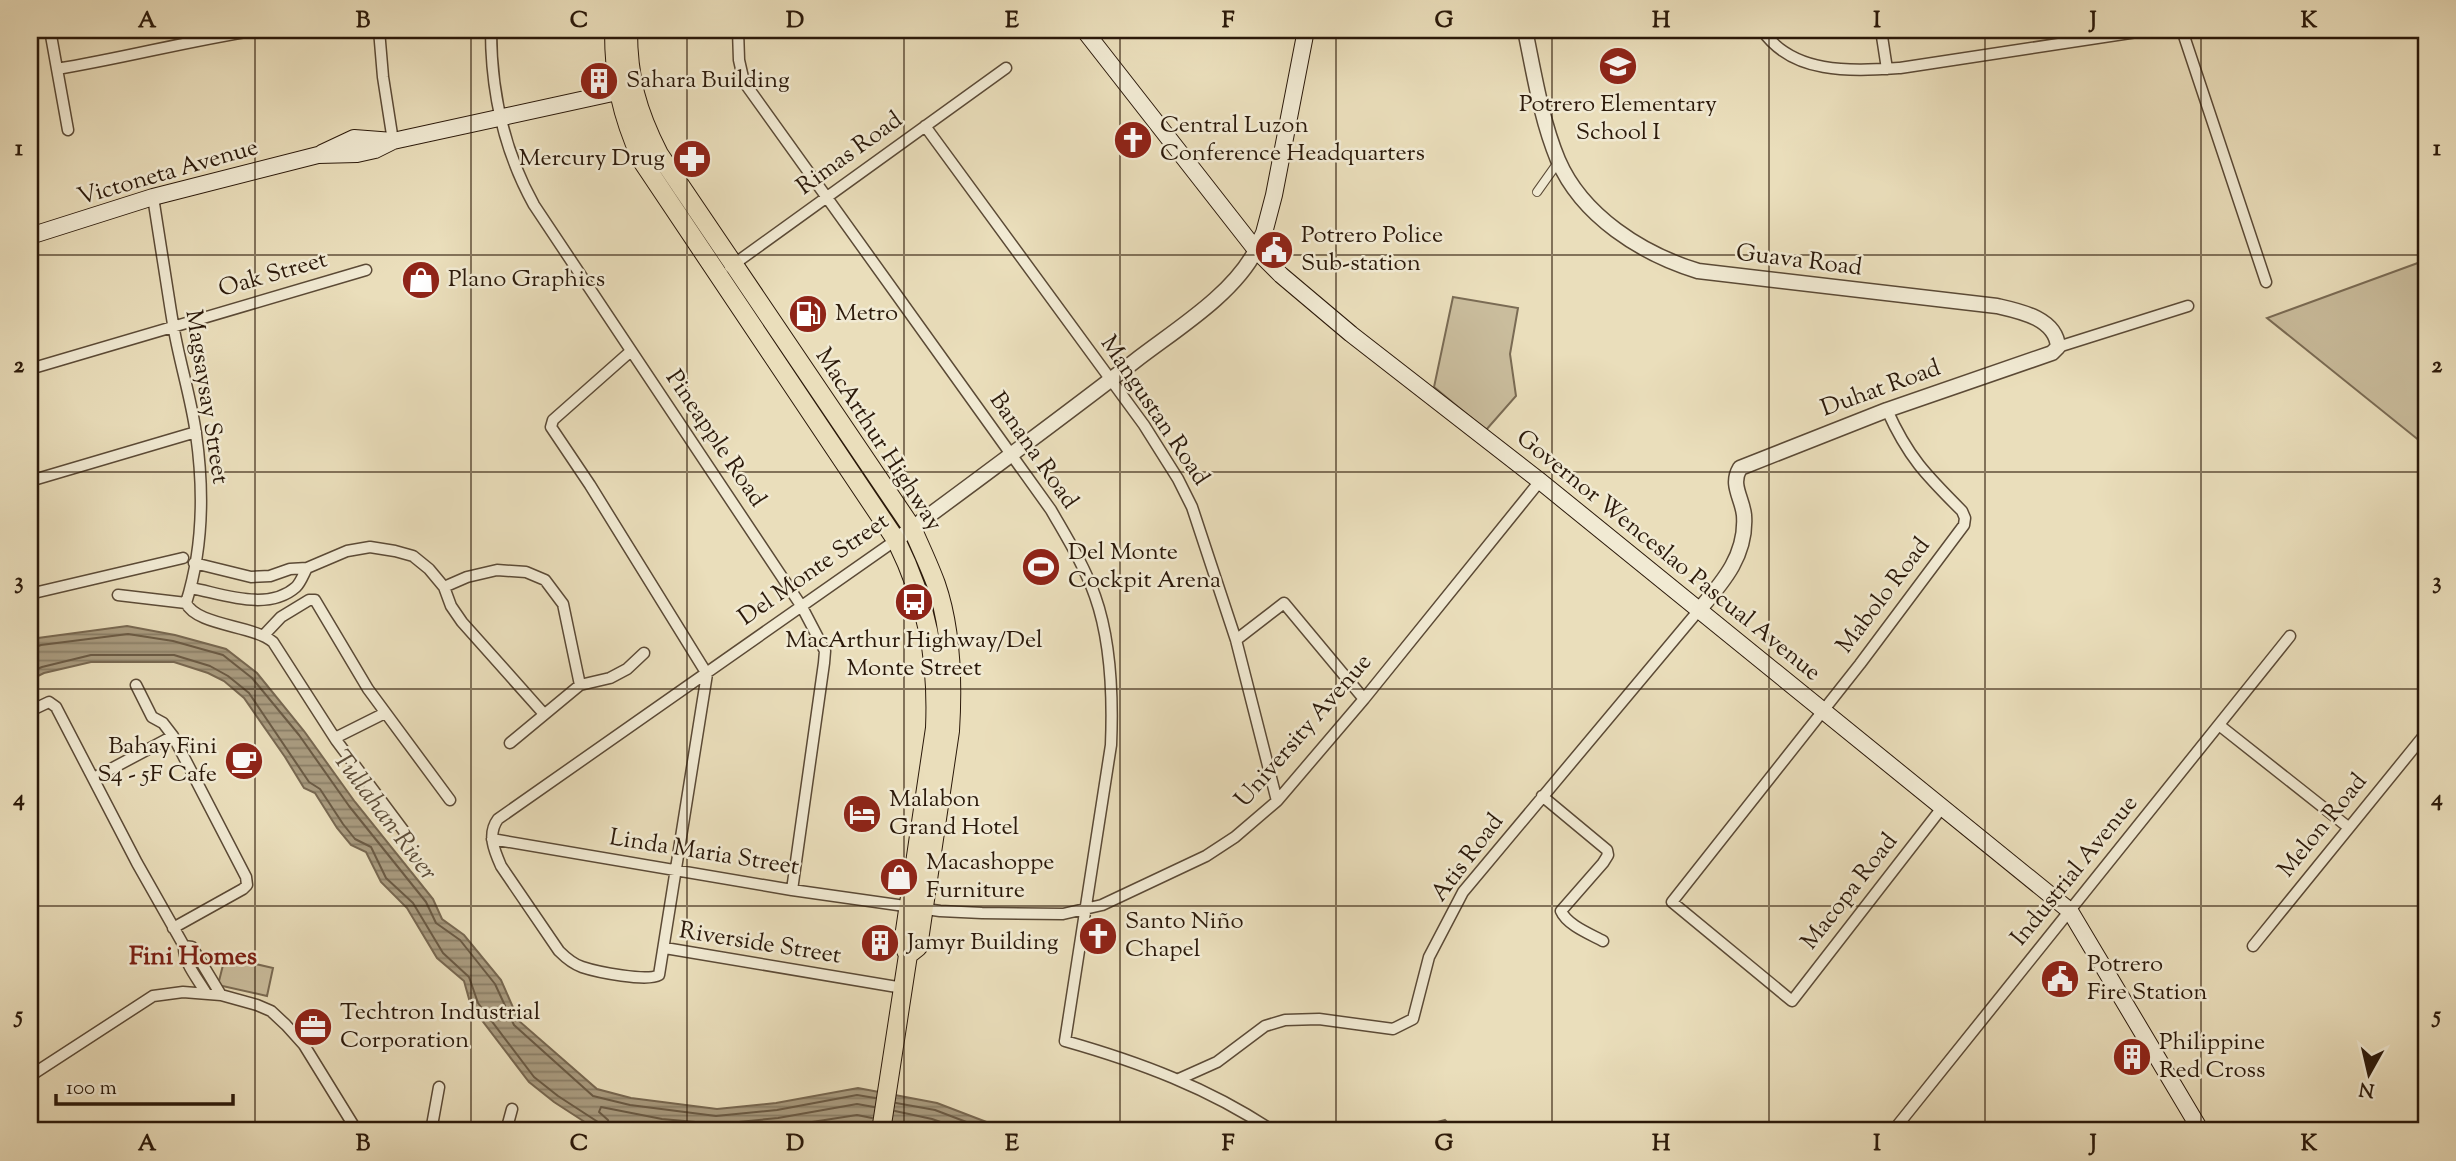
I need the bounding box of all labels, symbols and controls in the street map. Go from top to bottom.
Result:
text: A [138,5,157,38]
text: B [356,5,371,38]
text: C [570,5,588,38]
text: D [786,5,804,38]
text: E [1005,5,1019,38]
text: F [1222,5,1235,38]
text: G [1435,5,1454,38]
text: H [1652,5,1671,38]
text: I [1873,5,1881,38]
text: J [2088,5,2097,38]
text: K [2301,5,2318,38]
school or university icon: Potrero Elementary School I [1597,45,1639,87]
building icon: Sahara Building [578,60,620,102]
place label: Sahara Building [626,64,790,98]
place label: Potrero Elementary School I [1519,88,1717,150]
street label: Rimas Road [790,104,910,204]
place label: Central Luzon Conference Headquarters [1160,109,1425,171]
church icon: Central Luzon Conference Headquarters [1112,119,1154,161]
street label: Victoneta Avenue [74,131,262,215]
text: 1 [15,133,23,166]
text: 1 [2433,133,2441,166]
pharmacy icon: Mercury Drug [671,138,713,180]
place label: Mercury Drug [519,142,665,176]
place label: Potrero Police Sub-station [1301,219,1443,281]
public building icon: Potrero Police Sub-station [1253,229,1295,271]
street label: Guava Road [1734,236,1864,286]
street label: Oak Street [215,243,331,307]
shop icon: Plano Graphics [400,259,442,301]
place label: Plano Graphics [448,263,605,297]
fuel station icon: Metro [787,293,829,335]
place label: Metro [835,297,898,331]
street label: Magsaysay Street [175,308,237,486]
street label: Mangustan Road [1091,329,1217,493]
street label: MacArthur Highway [806,342,950,538]
text: 2 [14,350,25,383]
text: 2 [2432,350,2443,383]
street label: Duhat Road [1816,351,1946,426]
street label: Pineapple Road [656,364,774,515]
street label: Banana Road [980,386,1086,517]
street label: Governor Wenceslao Pascual Avenue [1508,422,1828,690]
street label: Del Monte Street [732,505,896,635]
street label: Mabolo Road [1829,530,1939,661]
place label: Del Monte Cockpit Arena [1068,536,1221,598]
sports icon: Del Monte Cockpit Arena [1020,546,1062,588]
text: 3 [14,566,24,599]
text: 3 [2432,566,2442,599]
bus stop icon: MacArthur Highway/Del Monte Street [893,581,935,623]
place label: MacArthur Highway/Del Monte Street [785,624,1043,686]
street label: University Avenue [1228,647,1380,815]
place label: Bahay Fini S4 - 5F Cafe [97,730,217,792]
cafe icon: Bahay Fini S4 - 5F Cafe [223,740,265,782]
water label: Tullahan River [323,743,445,889]
street label: Melon Road [2270,766,2376,886]
text: 4 [12,783,25,816]
place label: Malabon Grand Hotel [889,783,1020,845]
text: 4 [2430,783,2443,816]
street label: Industrial Avenue [2003,788,2147,954]
hotel icon: Malabon Grand Hotel [841,793,883,835]
street label: Atis Road [1423,806,1513,909]
street label: Linda Maria Street [607,821,801,885]
street label: Macopa Road [1794,826,1907,958]
place label: Macashoppe Furniture [926,846,1054,908]
shop icon: Macashoppe Furniture [878,856,920,898]
place label: Santo Niño Chapel [1125,905,1244,967]
street label: Riverside Street [677,914,843,974]
church icon: Santo Niño Chapel [1077,915,1119,957]
building icon: Jamyr Building [859,922,901,964]
place label: Jamyr Building [905,926,1059,960]
district label: Fini Homes [129,939,257,976]
place label: Potrero Fire Station [2087,948,2207,1010]
public building icon: Potrero Fire Station [2039,958,2081,1000]
place label: Techtron Industrial Corporation [340,996,541,1058]
text: 5 [13,1000,23,1033]
text: 5 [2431,1000,2441,1033]
office icon: Techtron Industrial Corporation [292,1006,334,1048]
place label: Philippine Red Cross [2159,1026,2265,1088]
building icon: Philippine Red Cross [2111,1036,2153,1078]
north arrow [2334,1038,2404,1108]
scale bar [56,1063,233,1107]
text: 100 m [66,1074,117,1104]
text: N [2358,1074,2376,1103]
text: A [138,1128,157,1161]
text: B [356,1128,371,1161]
text: C [570,1128,588,1161]
text: D [786,1128,804,1161]
text: E [1005,1128,1019,1161]
text: F [1222,1128,1235,1161]
text: G [1435,1128,1454,1161]
text: H [1652,1128,1671,1161]
text: I [1873,1128,1881,1161]
text: J [2088,1128,2097,1161]
text: K [2301,1128,2318,1161]

